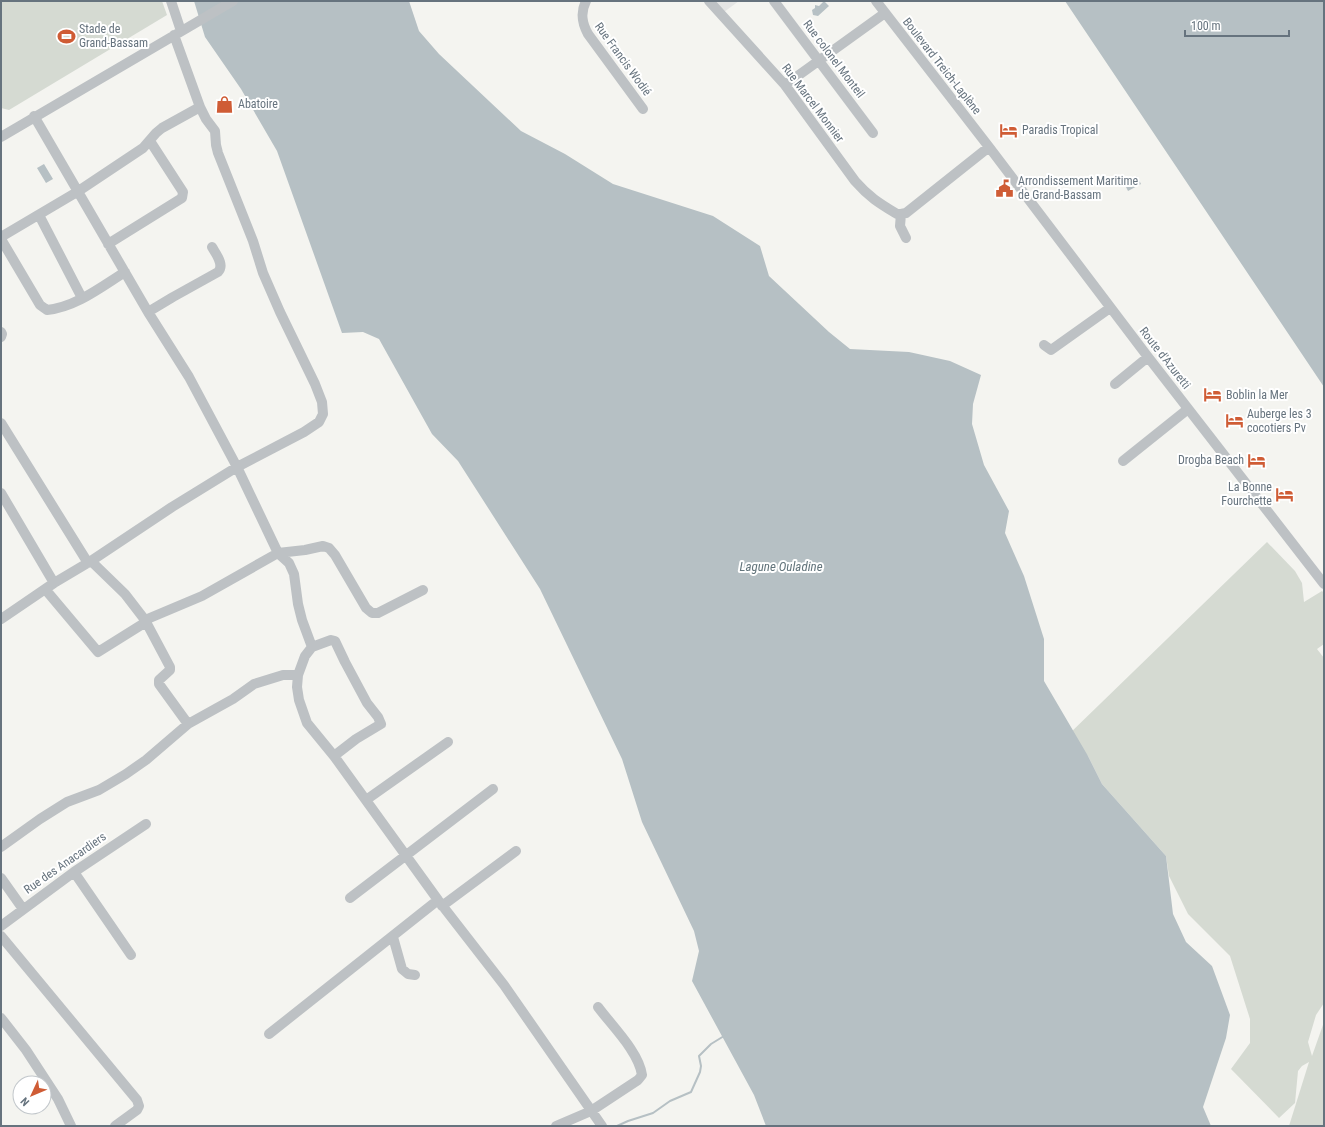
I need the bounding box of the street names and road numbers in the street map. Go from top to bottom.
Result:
street label: Boulevard Treich-Laplène [900,15,984,117]
street label: Rue colonel Monteil [800,17,868,101]
street label: Rue Francis Wodié [592,20,654,99]
street label: Rue Marcel Monnier [779,61,847,145]
street label: Route d'Azuretti [1137,324,1193,392]
street label: Rue des Anacardiers [21,829,109,897]

